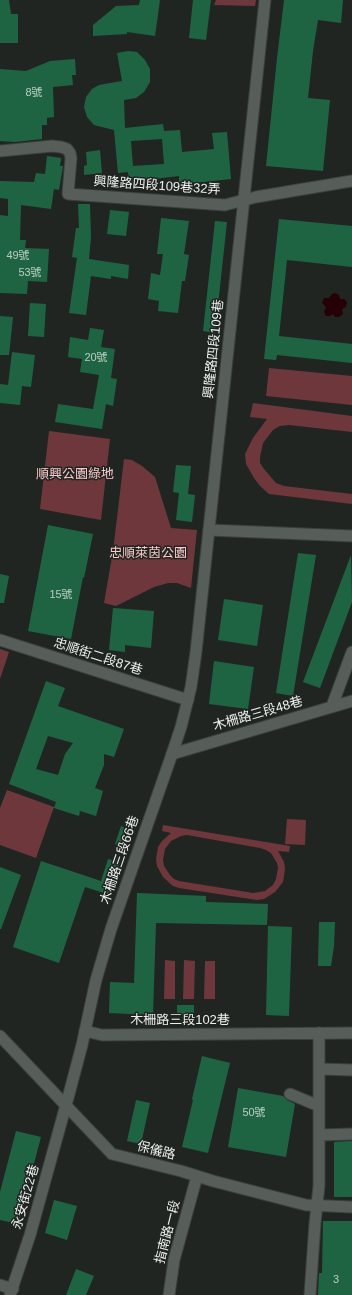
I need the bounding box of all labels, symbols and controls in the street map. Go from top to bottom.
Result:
house number: 8號 [25,86,43,100]
street label: 興隆路四段109巷32弄 [93,174,221,198]
house number: 49號 [6,249,30,263]
house number: 53號 [18,266,42,280]
street label: 興隆路四段109巷 [201,299,227,399]
house number: 20號 [84,351,108,365]
park label: 順興公園綠地 [36,466,114,482]
park label: 忠順萊茵公園 [109,545,187,561]
house number: 15號 [49,588,73,602]
street label: 忠順街二段87巷 [52,635,144,679]
street label: 木柵路三段48巷 [211,694,305,734]
street label: 木柵路三段66巷 [98,814,142,906]
street label: 木柵路三段102巷 [130,1012,230,1028]
house number: 50號 [242,1106,266,1120]
street label: 保儀路 [135,1139,177,1163]
street label: 永安街22巷 [9,1163,43,1231]
street label: 指南路一段 [153,1199,183,1265]
house number: 3 [333,1273,339,1287]

